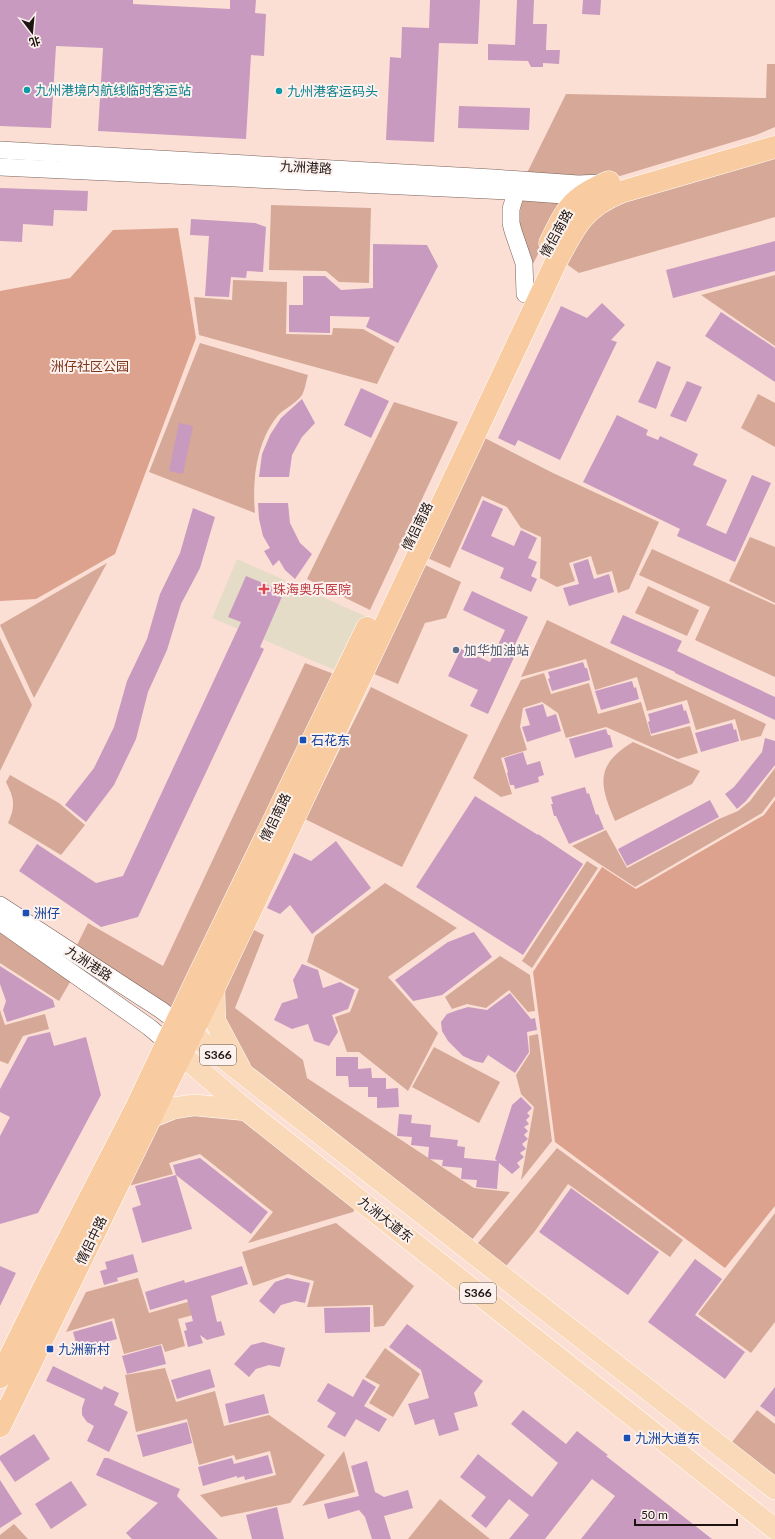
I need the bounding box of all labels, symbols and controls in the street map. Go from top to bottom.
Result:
north arrow [12,12,52,52]
text: 北 [28,34,42,50]
place label: 九州港境内航线临时客运站 [35,82,191,98]
place label: 九州港客运码头 [287,83,378,99]
marker: 九州港境内航线临时客运站 [22,85,32,95]
marker: 九州港客运码头 [274,86,284,96]
street label: 九洲港路 [280,158,332,176]
street label: 情侣南路 [536,206,576,260]
park label: 洲仔社区公园 [51,358,129,374]
street label: 情侣南路 [398,499,436,553]
place label: 珠海奥乐医院 [273,581,351,597]
marker: 珠海奥乐医院 [258,583,270,595]
place label: 加华加油站 [464,642,529,658]
marker: 加华加油站 [451,645,461,655]
place label: 石花东 [311,732,350,748]
marker: 石花东 [298,735,308,745]
street label: 情侣南路 [256,790,294,844]
place label: 洲仔 [34,905,60,921]
marker: 洲仔 [21,908,31,918]
street label: 九洲港路 [63,942,115,984]
road number: S366 [200,1045,236,1065]
street label: 九洲大道东 [355,1193,417,1245]
street label: 情侣中路 [72,1213,110,1267]
road number: S366 [460,1283,496,1303]
place label: 九洲新村 [58,1341,110,1357]
marker: 九洲新村 [45,1344,55,1354]
place label: 九洲大道东 [635,1430,700,1446]
marker: 九洲大道东 [622,1433,632,1443]
scale bar [635,1501,737,1527]
text: 50 m [641,1507,668,1522]

